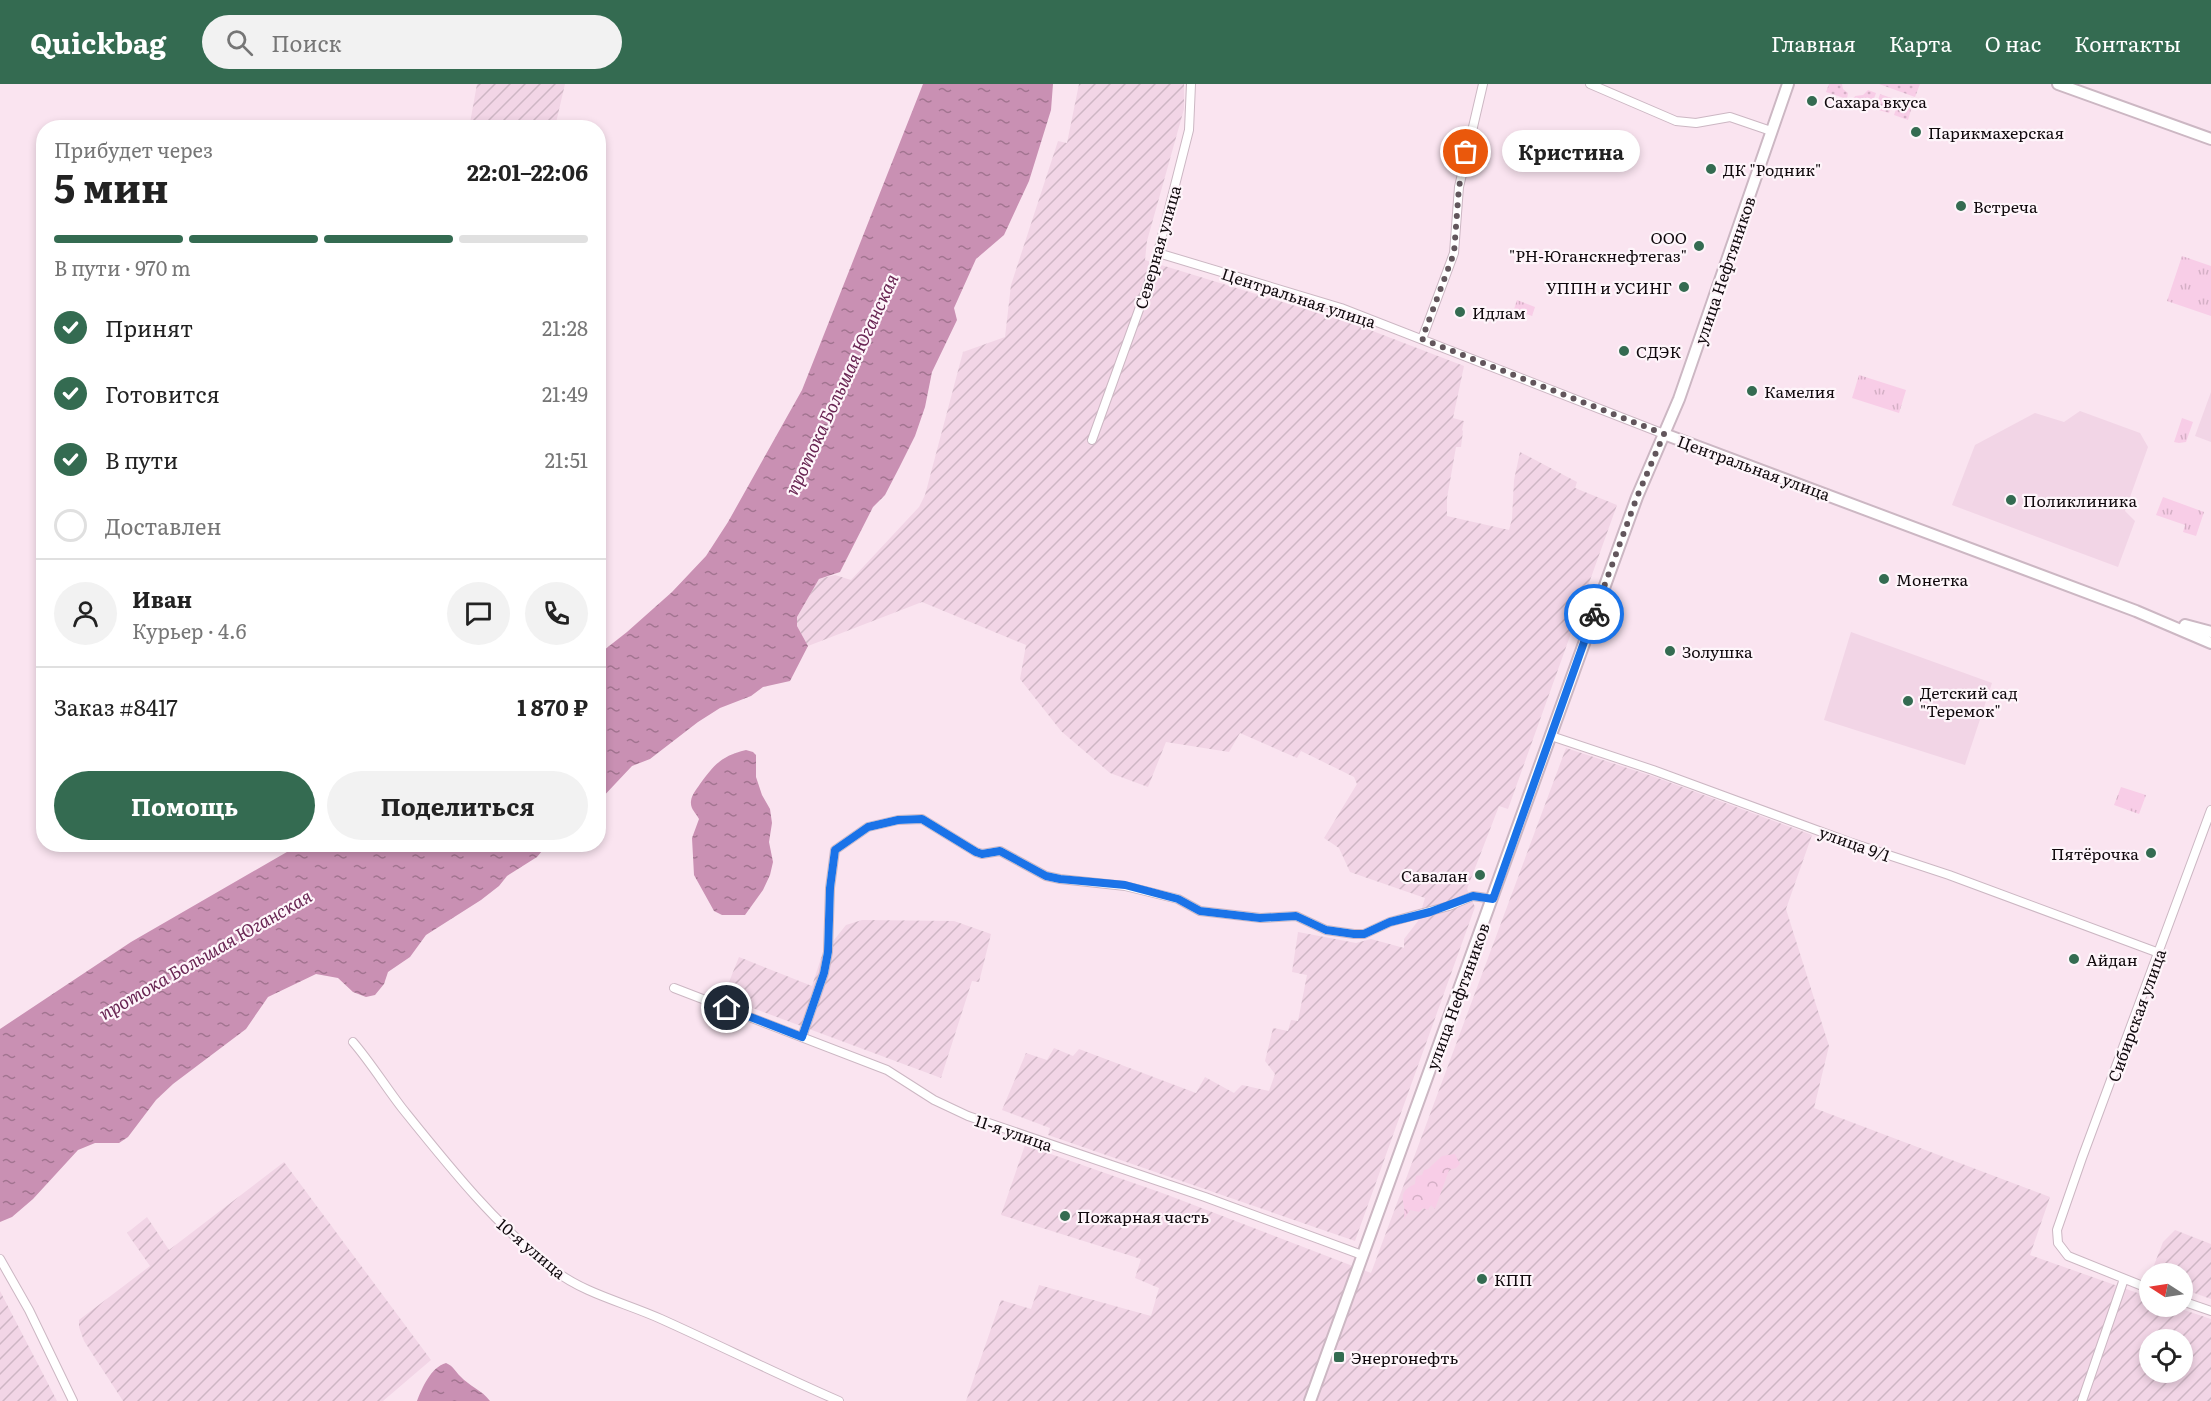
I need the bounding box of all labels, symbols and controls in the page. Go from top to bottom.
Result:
search box [202,15,622,69]
text: Quickbag [30,21,166,63]
icon: search [223,26,256,59]
text: Поиск [271,26,342,59]
text: Главная [1771,27,1856,58]
text: Карта [1889,27,1952,58]
text: О нас [1985,27,2041,58]
text: Контакты [2074,27,2181,58]
place label: Сахара вкуса [1824,89,1927,113]
marker: Сахара вкуса [1805,94,1819,108]
place label: Парикмахерская [1928,120,2064,144]
marker: Парикмахерская [1909,125,1923,139]
pin [1440,126,1491,177]
callout: Кристина [1502,131,1640,173]
text: Прибудет через [54,134,213,164]
icon: bag [1449,135,1482,168]
text: Кристина [1518,136,1624,166]
text: 22:01–22:06 [467,155,588,188]
text: 5 мин [54,157,169,215]
place label: ДК "Родник" [1723,157,1821,181]
marker: ДК "Родник" [1704,162,1718,176]
street label: Северная улица [1128,182,1186,312]
street label: улица Нефтяников [1687,193,1761,347]
place label: Встреча [1973,194,2038,218]
marker: Встреча [1954,199,1968,213]
place label: ООО "РН-Юганскнефтегаз" [1509,225,1687,267]
marker: ООО "РН-Юганскнефтегаз" [1692,239,1706,253]
text: В пути · 970 m [54,252,191,282]
street label: Центральная улица [1219,261,1380,333]
water label: протока Большая Юганская [778,268,905,499]
place label: УППН и УСИНГ [1546,275,1672,299]
marker: УППН и УСИНГ [1677,280,1691,294]
place label: Идлам [1472,300,1526,324]
marker: Идлам [1453,305,1467,319]
icon: check [54,311,87,344]
text: Принят [105,311,193,344]
text: 21:28 [542,312,588,342]
place label: СДЭК [1636,339,1681,363]
marker: СДЭК [1617,344,1631,358]
icon: check [54,377,87,410]
text: Готовится [105,377,220,410]
text: 21:49 [542,378,588,408]
place label: Камелия [1764,379,1835,403]
marker: Камелия [1745,384,1759,398]
street label: Центральная улица [1674,428,1834,506]
icon: check [54,443,87,476]
text: В пути [105,443,178,476]
text: 21:51 [545,444,588,474]
place label: Поликлиника [2023,488,2137,512]
marker: Поликлиника [2004,493,2018,507]
text: Доставлен [105,509,222,542]
place label: Монетка [1896,567,1969,591]
marker: Монетка [1877,572,1891,586]
button: person [54,582,117,645]
text: Иван [132,582,192,615]
button: chat [447,582,510,645]
button: phone [525,582,588,645]
courier [1564,584,1624,644]
icon: bike [1578,598,1611,631]
text: Курьер · 4.6 [132,615,247,645]
place label: Золушка [1682,639,1753,663]
marker: Золушка [1663,644,1677,658]
place label: Детский сад "Теремок" [1920,680,2018,722]
text: Заказ #8417 [54,690,178,723]
text: 1 870 ₽ [517,690,588,723]
marker: Детский сад "Теремок" [1901,694,1915,708]
button: Помощь [54,771,315,840]
button: Поделиться [327,771,588,840]
street label: улица 9/1 [1816,819,1894,867]
place label: Пятёрочка [2051,841,2139,865]
marker: Пятёрочка [2144,846,2158,860]
place label: Савалан [1401,863,1468,887]
marker: Савалан [1473,868,1487,882]
water label: протока Большая Юганская [94,882,317,1026]
street label: улица Нефтяников [1419,919,1495,1073]
street label: Сибирская улица [2101,945,2171,1085]
place label: Айдан [2086,947,2138,971]
marker: Айдан [2067,952,2081,966]
pin [701,982,752,1033]
icon: home [710,991,743,1024]
street label: 11-я улица [972,1108,1056,1157]
place label: Пожарная часть [1077,1204,1209,1228]
marker: Пожарная часть [1058,1209,1072,1223]
street label: 10-я улица [492,1212,572,1284]
north arrow [2139,1263,2193,1317]
map controls [2139,1263,2193,1383]
place label: КПП [1494,1267,1532,1291]
marker: КПП [1475,1272,1489,1286]
button: locate [2139,1329,2193,1383]
place label: Энергонефть [1351,1345,1458,1369]
marker: Энергонефть [1332,1350,1346,1364]

